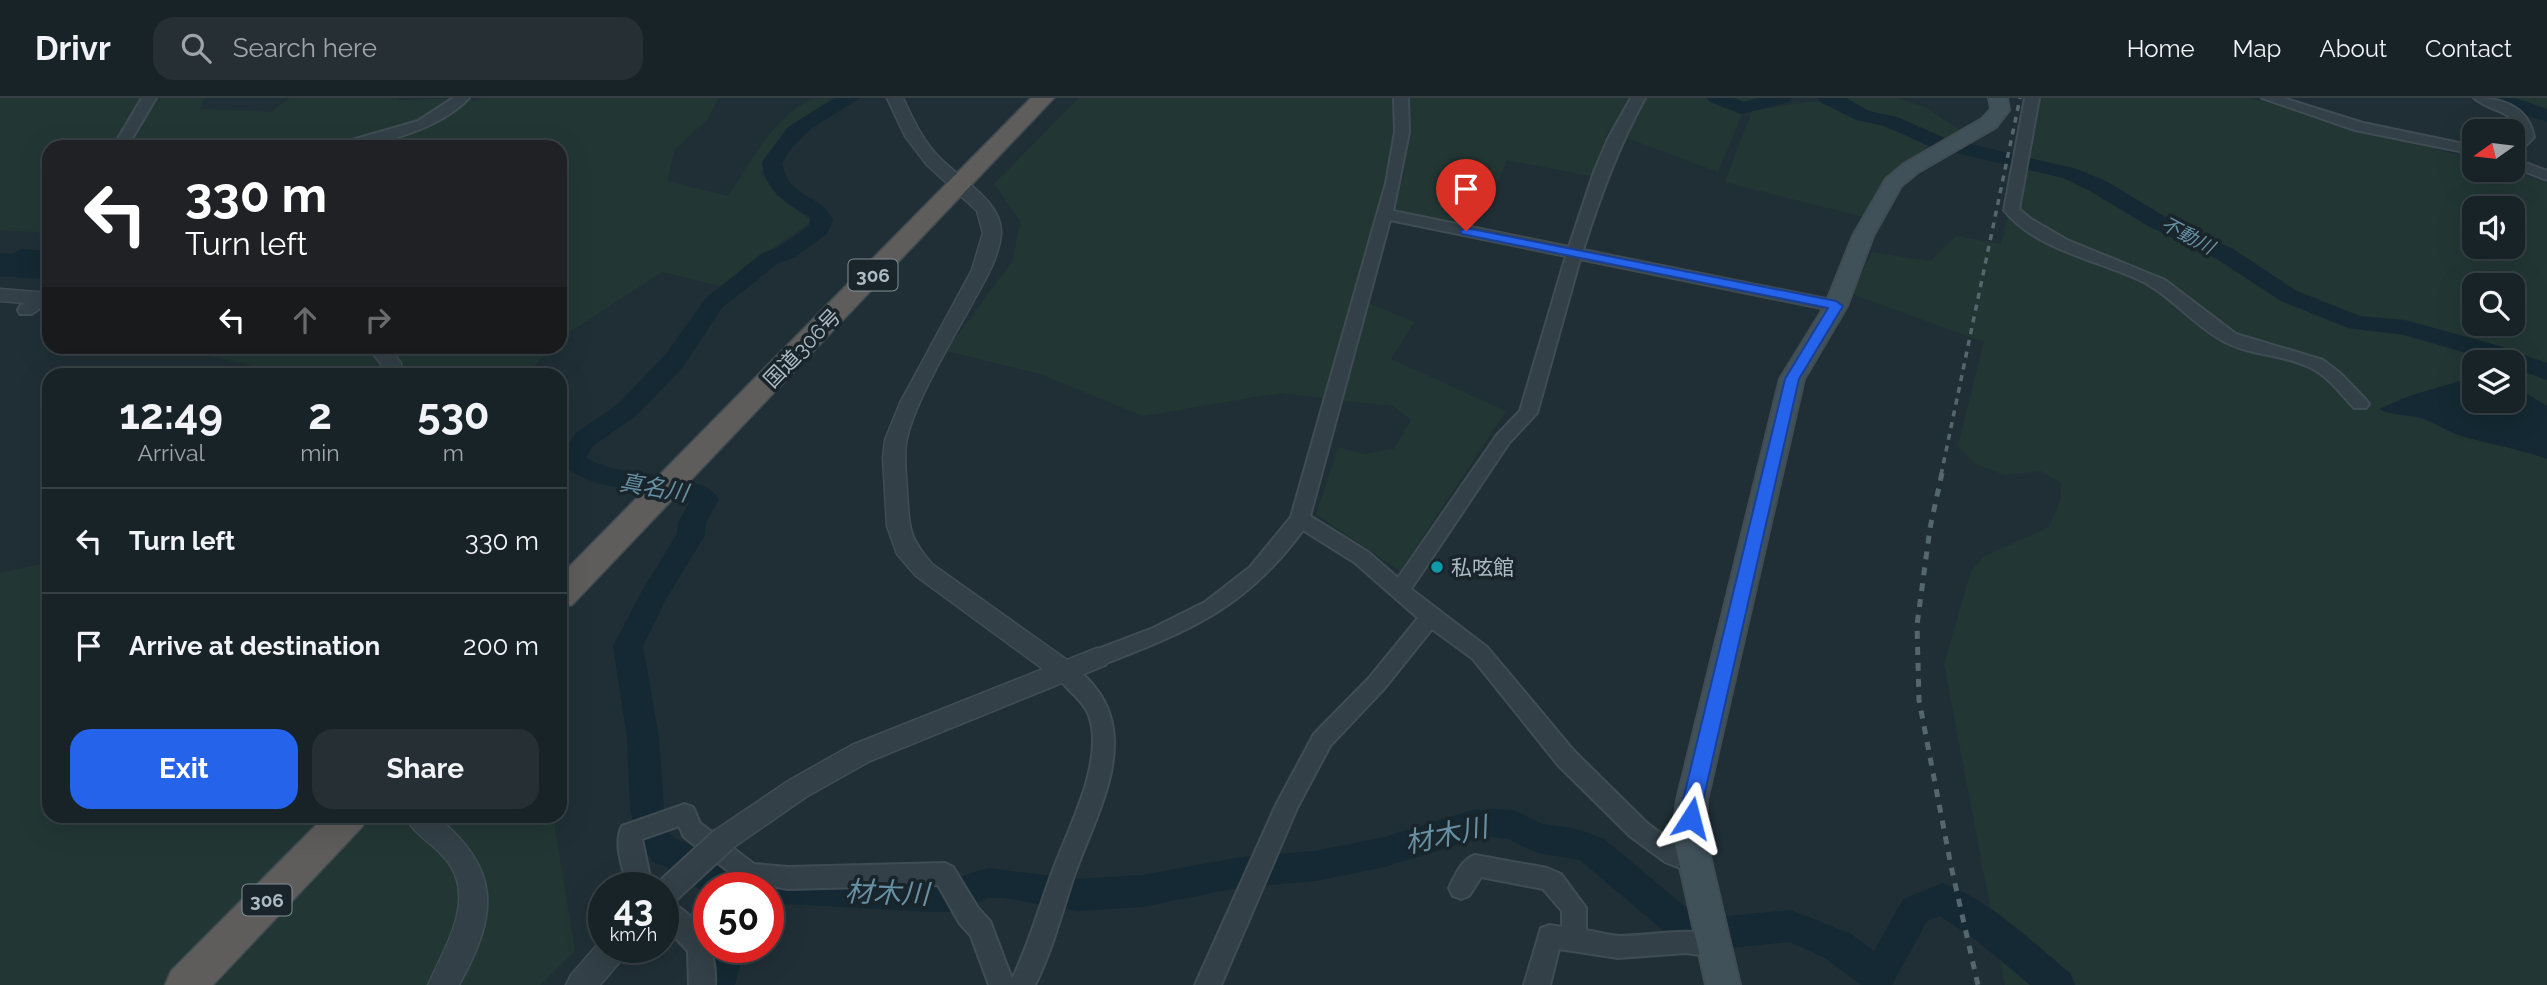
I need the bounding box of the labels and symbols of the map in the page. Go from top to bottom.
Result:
north arrow [2462,119,2525,182]
pin [1436,159,1496,231]
water label: 不動川 [2158,212,2220,259]
road number: 306 [848,260,898,290]
street label: 国道306号 [758,303,846,393]
water label: 真名川 [618,468,693,507]
place label: 私呟館 [1451,555,1514,580]
marker: 私呟館 [1429,559,1445,575]
position arrow [1654,781,1728,855]
water label: 材木川 [1401,810,1493,860]
speed limit sign: 50 [693,872,784,963]
water label: 材木川 [844,875,933,911]
road number: 306 [243,884,292,916]

